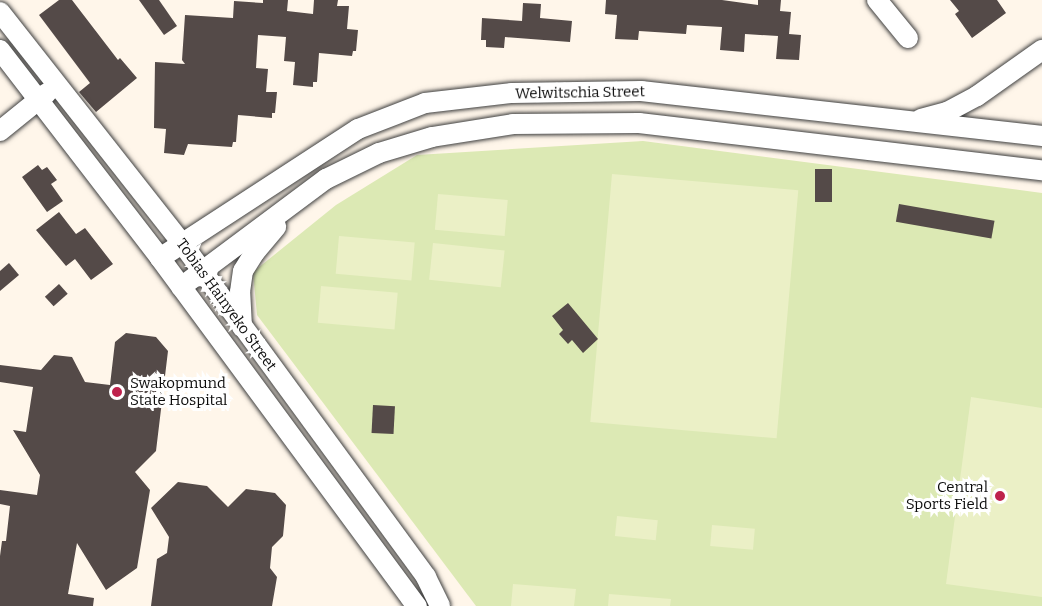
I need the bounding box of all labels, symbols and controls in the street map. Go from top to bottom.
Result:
street label: Welwitschia Street [515,83,645,103]
street label: Tobias Hainyeko Street [172,235,280,375]
place label: Swakopmund State Hospital [130,374,227,409]
marker: Swakopmund State Hospital [108,383,126,401]
place label: Central Sports Field [906,478,988,513]
marker: Central Sports Field [993,489,1007,503]

